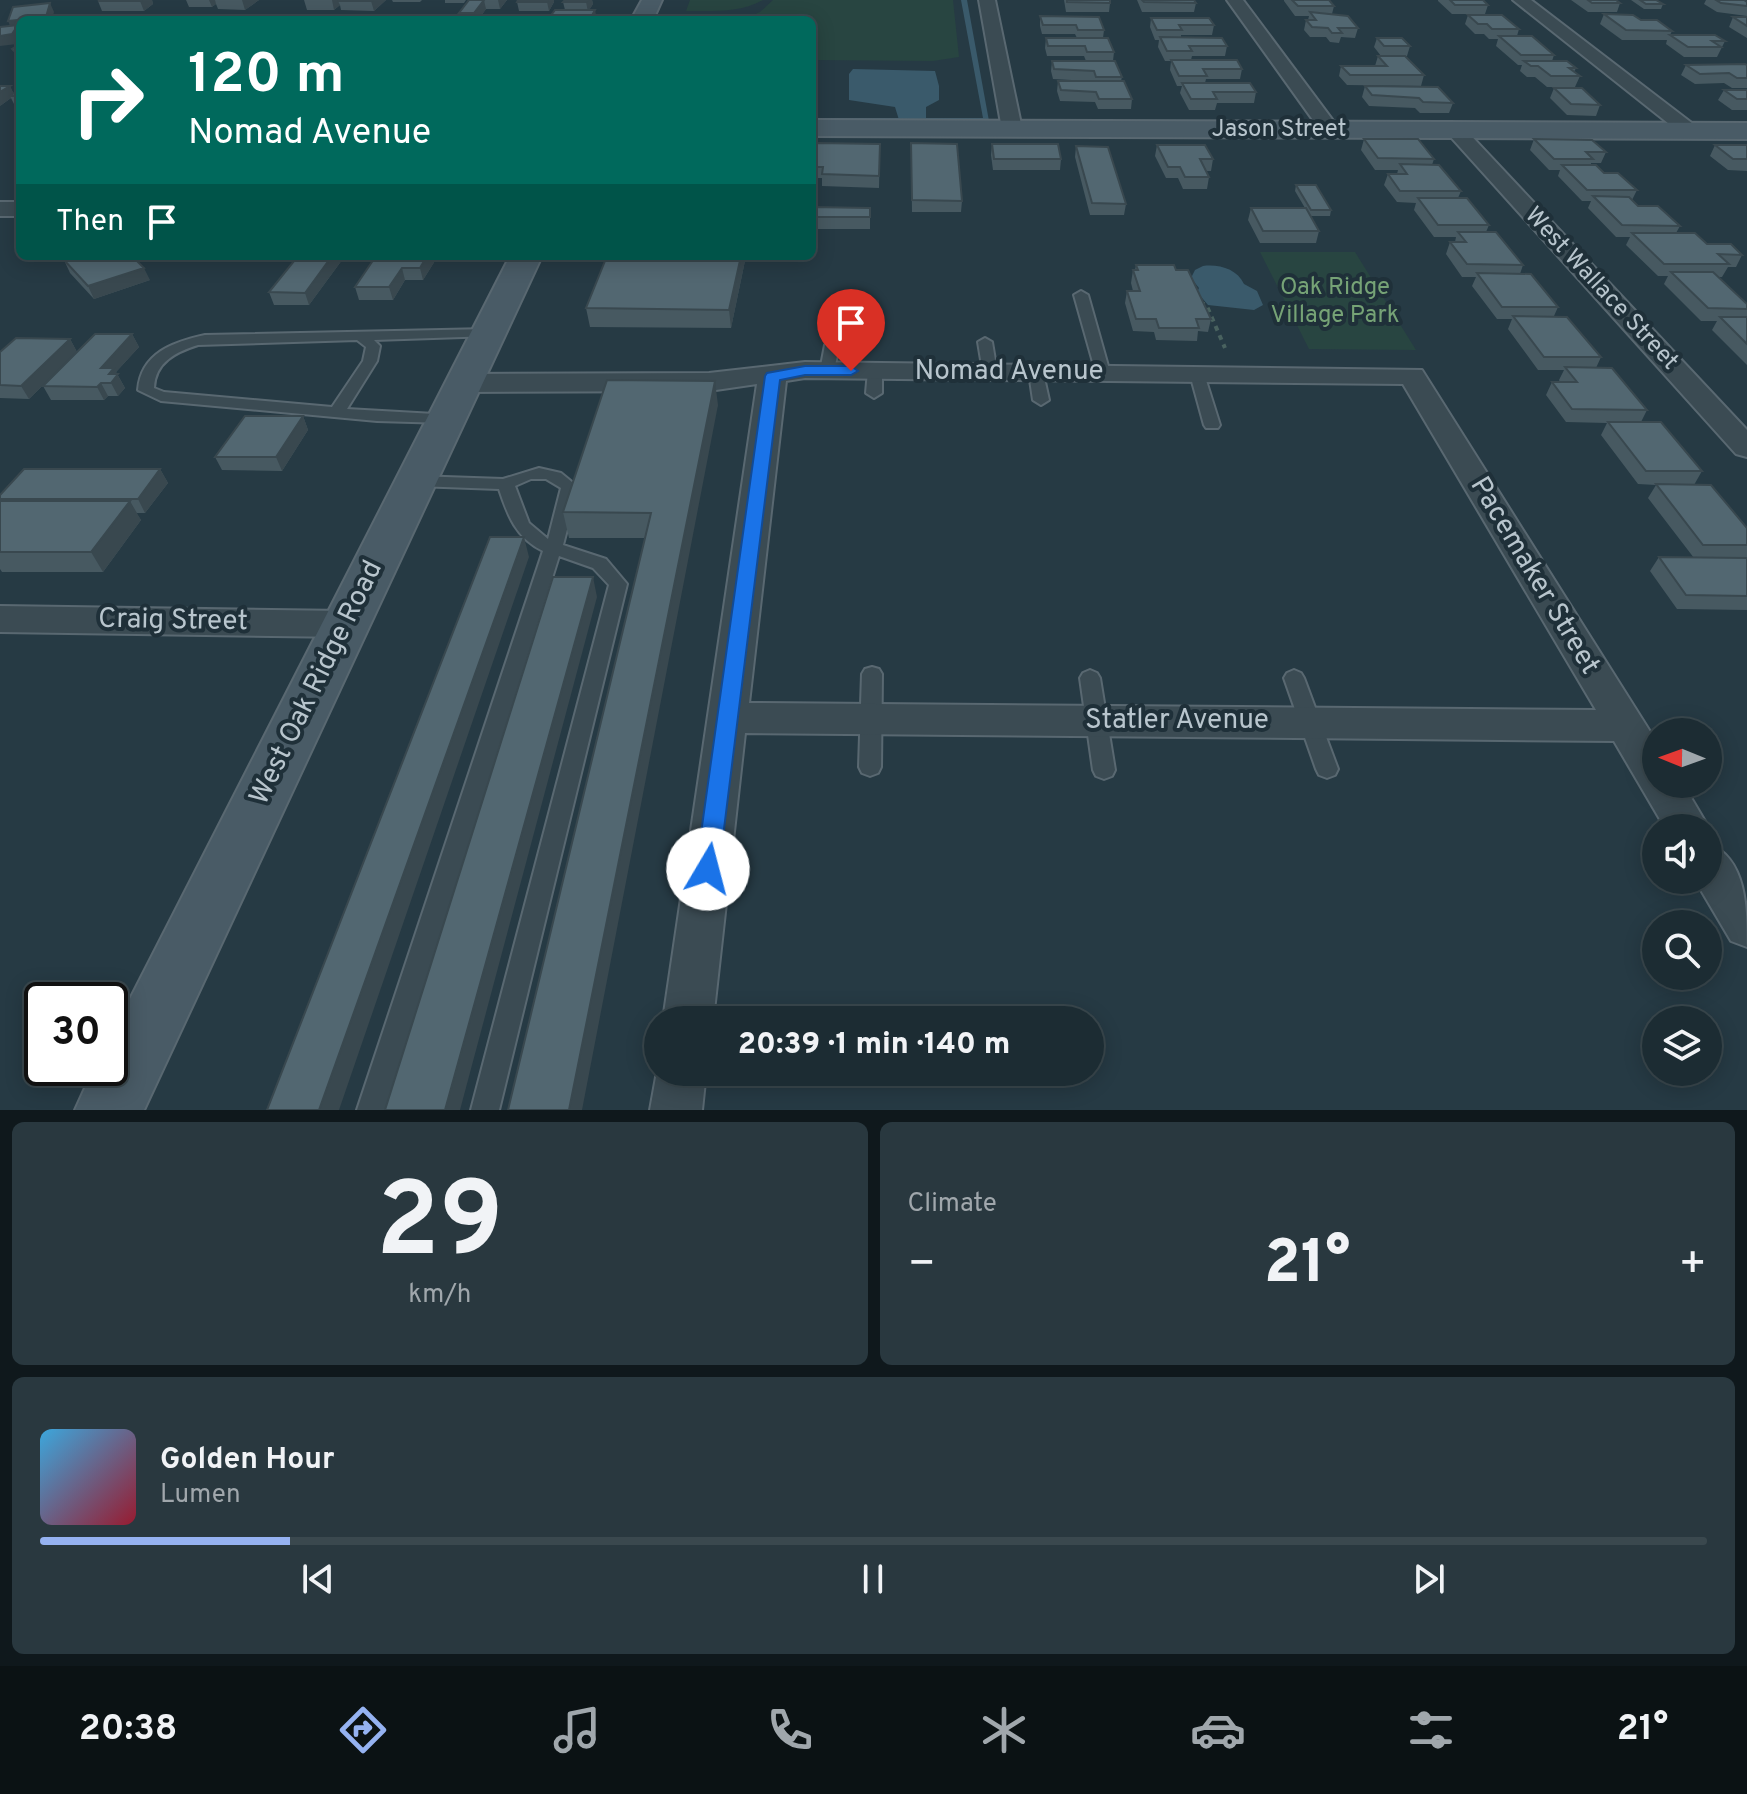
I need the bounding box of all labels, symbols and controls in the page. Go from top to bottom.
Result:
text: 120 m [188,42,345,112]
icon: right [56,48,160,152]
text: Nomad Avenue [188,111,431,157]
street label: Jason Street [1211,115,1347,145]
icon: arrive [140,200,184,244]
street label: West Wallace Street [1518,201,1684,377]
text: Then [56,204,124,241]
park label: Oak Ridge Village Park [1271,273,1399,331]
pin [817,289,885,371]
icon: arrive [829,301,873,345]
street label: Nomad Avenue [914,354,1104,390]
street label: Pacemaker Street [1461,471,1607,681]
street label: West Oak Ridge Road [242,555,392,811]
street label: Craig Street [98,602,248,640]
street label: Statler Avenue [1085,703,1269,739]
north arrow [1642,718,1722,798]
map controls [1642,718,1722,1086]
button: sound [1642,814,1722,894]
position arrow [666,827,750,911]
button: search [1642,910,1722,990]
speed limit sign: 30 [24,982,128,1086]
button: layers [1642,1006,1722,1086]
text: 20:39 · 1 min · 140 m [738,1027,1010,1064]
text: 29 [376,1161,504,1293]
text: Climate [908,1188,997,1221]
text: 21° [1264,1228,1350,1304]
text: − [908,1238,936,1294]
text: + [1679,1238,1707,1294]
text: km/h [408,1279,471,1312]
text: Golden Hour [160,1442,334,1479]
text: Lumen [160,1479,241,1512]
icon: previous [296,1557,340,1601]
icon: pause [851,1557,895,1601]
icon: next [1407,1557,1451,1601]
icon: directions [335,1702,391,1758]
icon: music [549,1702,605,1758]
icon: phone [762,1702,818,1758]
icon: climate [976,1702,1032,1758]
icon: car [1190,1702,1246,1758]
icon: filters [1403,1702,1459,1758]
text: 20:38 [79,1707,177,1753]
text: 21° [1617,1707,1668,1753]

